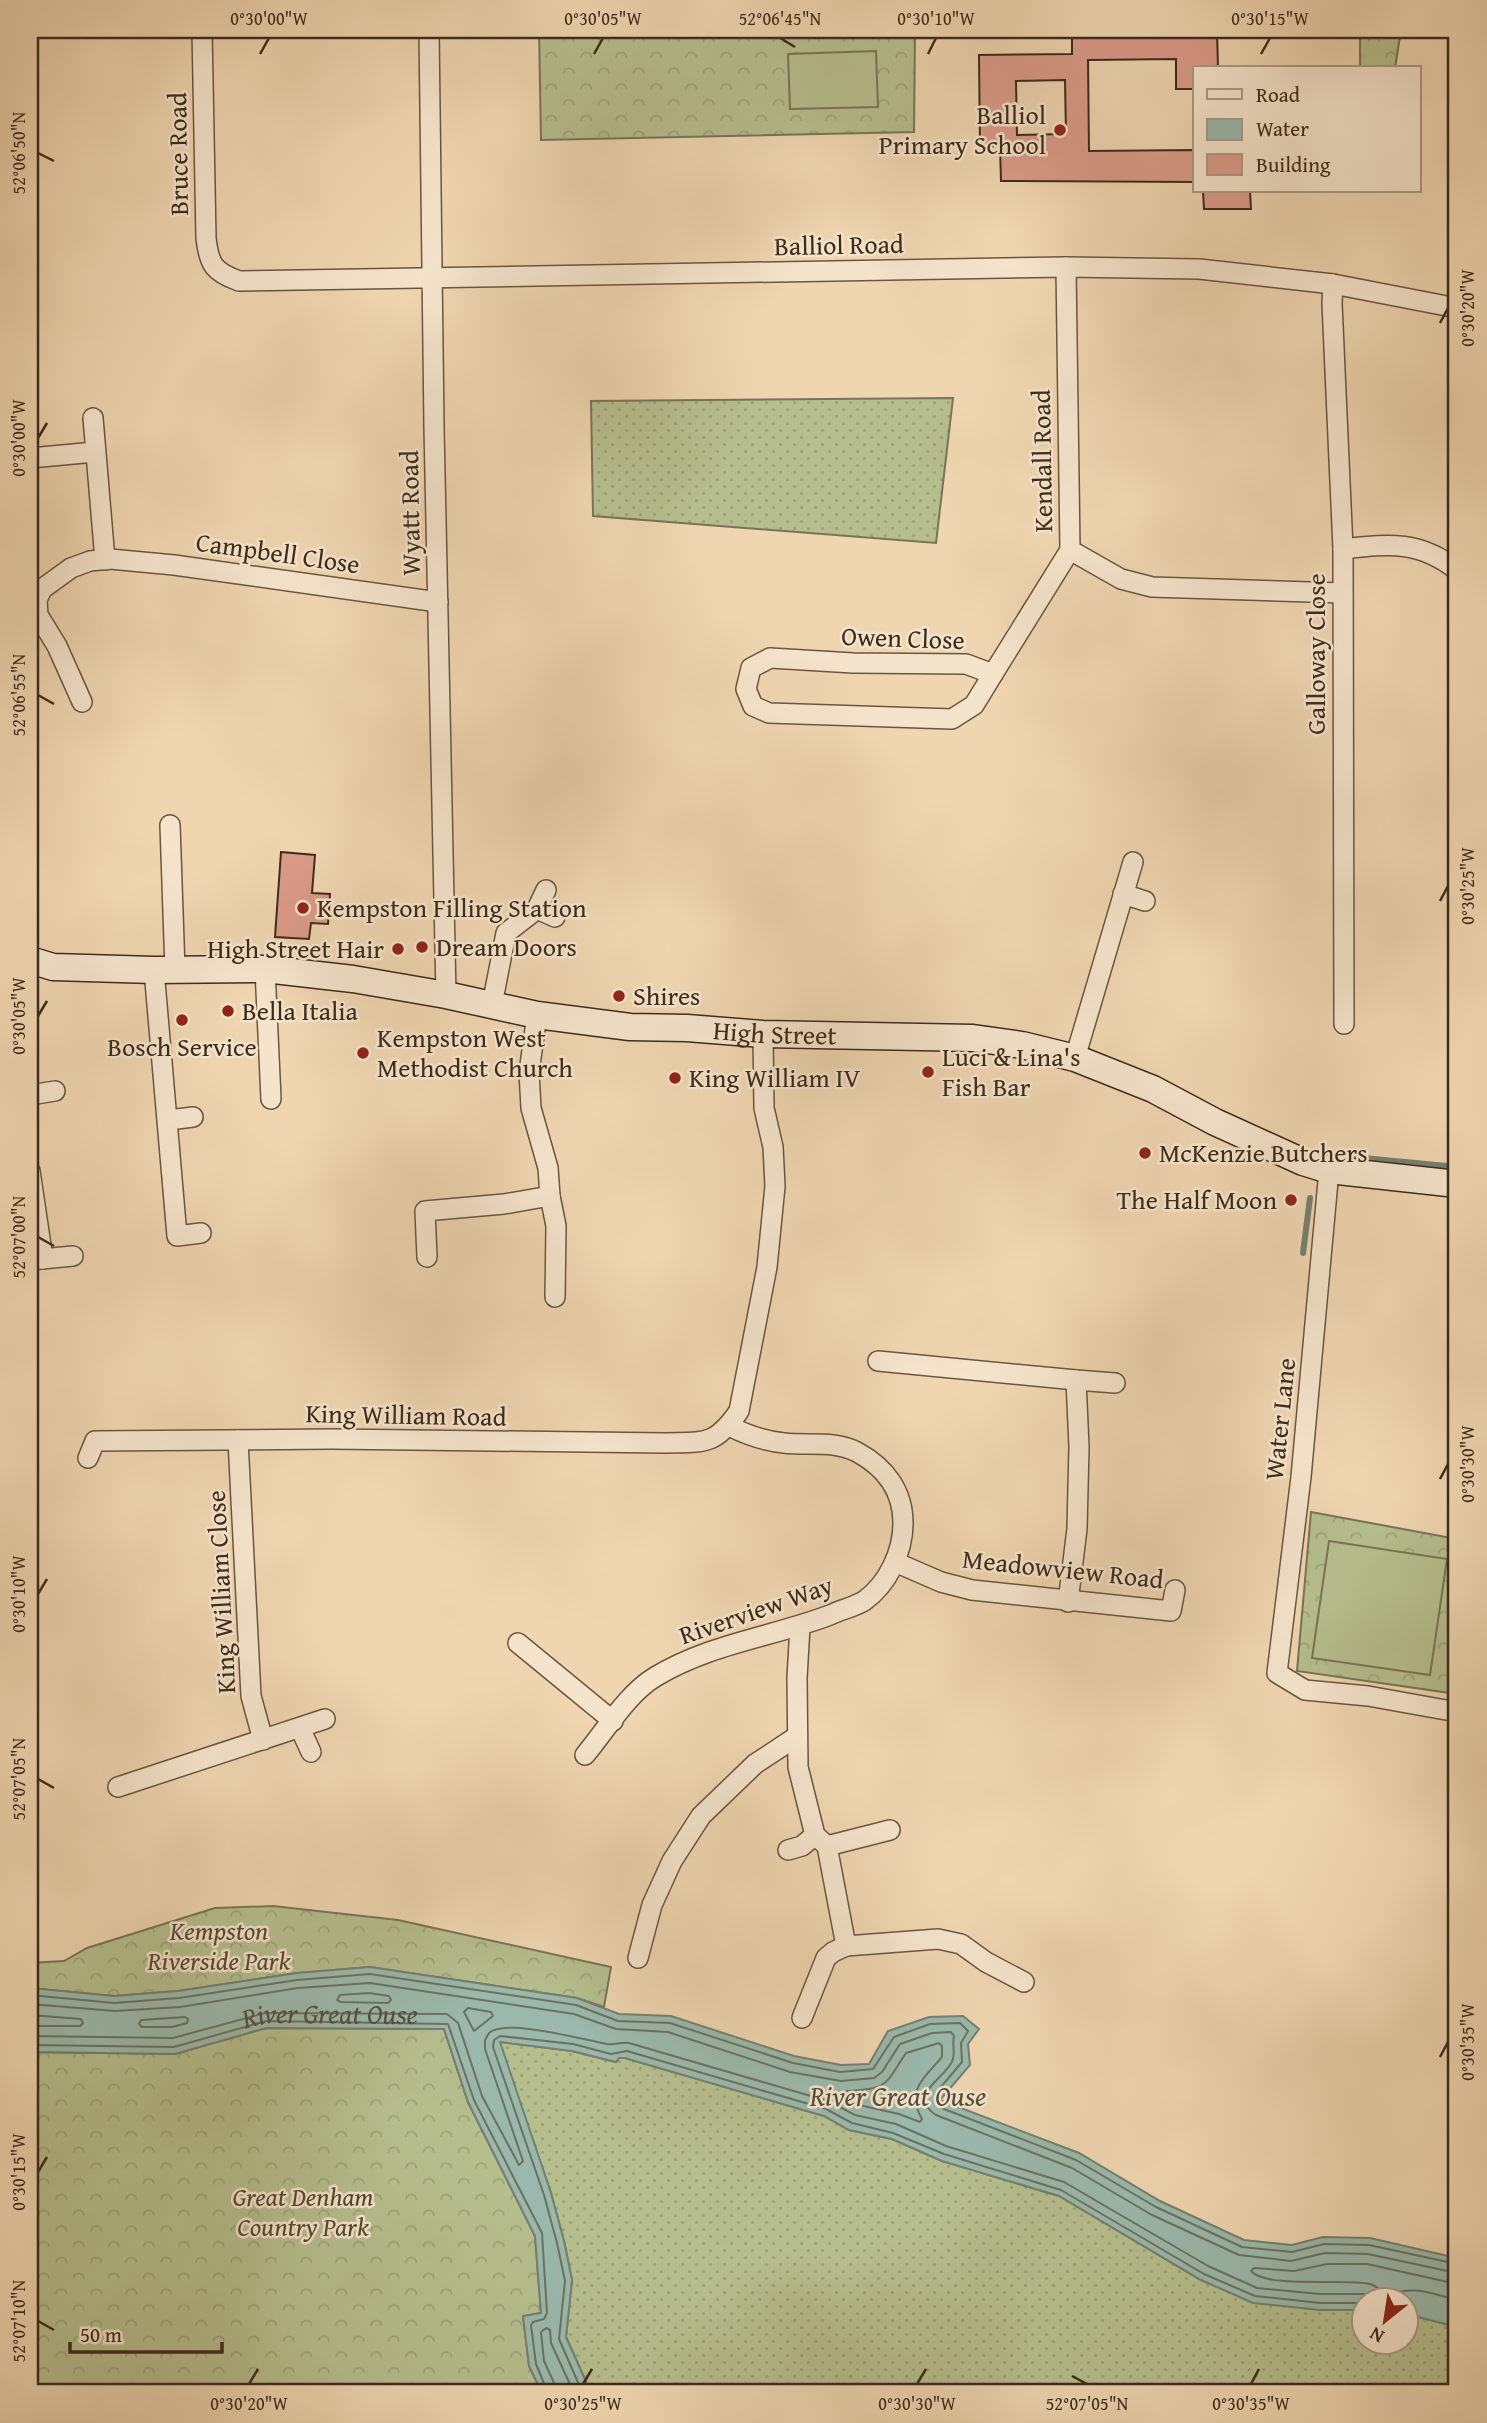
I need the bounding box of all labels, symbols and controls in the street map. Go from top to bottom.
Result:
text: 0°30'00"W [230,5,309,32]
text: 0°30'05"W [564,5,643,32]
text: 52°06'45"N [739,5,822,32]
text: 0°30'10"W [897,5,976,32]
text: 0°30'15"W [1231,5,1310,32]
legend [1193,66,1420,192]
text: Road [1256,79,1301,110]
street label: Bruce Road [157,92,198,216]
place label: Balliol Primary School [879,95,1046,164]
text: 52°06'50"N [5,111,32,194]
text: Water [1256,113,1309,144]
marker: Balliol Primary School [1052,122,1068,138]
text: Building [1256,149,1331,180]
street label: Balliol Road [774,224,904,265]
text: 0°30'20"W [1454,268,1481,347]
street label: Kendall Road [1021,389,1062,533]
text: 0°30'00"W [5,398,32,477]
street label: Wyatt Road [389,450,430,576]
street label: Campbell Close [194,522,362,583]
street label: Galloway Close [1296,573,1335,735]
street label: Owen Close [841,616,965,659]
text: 52°06'55"N [5,653,32,736]
text: 0°30'25"W [1454,846,1481,925]
place label: Kempston Filling Station [317,888,587,927]
marker: Kempston Filling Station [295,900,311,916]
place label: Dream Doors [436,927,577,966]
place label: High Street Hair [207,929,384,968]
marker: Dream Doors [414,939,430,955]
marker: High Street Hair [390,941,406,957]
text: 0°30'05"W [5,976,32,1055]
place label: Shires [633,976,700,1015]
marker: Shires [611,988,627,1004]
place label: Bella Italia [242,991,359,1030]
marker: Bella Italia [220,1003,236,1019]
street label: High Street [712,1010,837,1054]
marker: Bosch Service [174,1012,190,1028]
place label: Kempston West Methodist Church [377,1018,573,1087]
place label: Bosch Service [107,1027,257,1066]
place label: Luci & Lina's Fish Bar [942,1037,1080,1106]
marker: Kempston West Methodist Church [355,1045,371,1061]
place label: King William IV [689,1058,861,1097]
marker: Luci & Lina's Fish Bar [920,1064,936,1080]
marker: King William IV [667,1070,683,1086]
place label: McKenzie Butchers [1159,1133,1368,1172]
marker: McKenzie Butchers [1137,1145,1153,1161]
place label: The Half Moon [1117,1180,1277,1219]
marker: The Half Moon [1283,1192,1299,1208]
text: 52°07'00"N [5,1195,32,1278]
street label: Water Lane [1254,1356,1305,1482]
street label: King William Road [305,1393,507,1436]
text: 0°30'30"W [1454,1424,1481,1503]
street label: King William Close [196,1489,245,1695]
street label: Meadowview Road [961,1539,1166,1598]
text: 0°30'10"W [5,1554,32,1633]
street label: Riverview Way [674,1565,838,1654]
text: 52°07'05"N [5,1737,32,1820]
park label: Kempston Riverside Park [147,1911,291,1980]
water label: River Great Ouse [236,1992,418,2039]
text: 0°30'35"W [1454,2002,1481,2081]
water label: River Great Ouse [809,2075,986,2116]
text: 0°30'15"W [5,2132,32,2211]
park label: Great Denham Country Park [232,2177,374,2246]
text: 52°07'10"N [5,2279,32,2362]
north arrow [1350,2286,1420,2356]
scale bar [70,2311,222,2355]
text: 50 m [80,2319,122,2350]
text: N [1364,2320,1389,2351]
text: 0°30'20"W [210,2390,289,2417]
text: 0°30'25"W [544,2390,623,2417]
text: 0°30'30"W [878,2390,957,2417]
text: 52°07'05"N [1046,2390,1129,2417]
text: 0°30'35"W [1212,2390,1291,2417]

